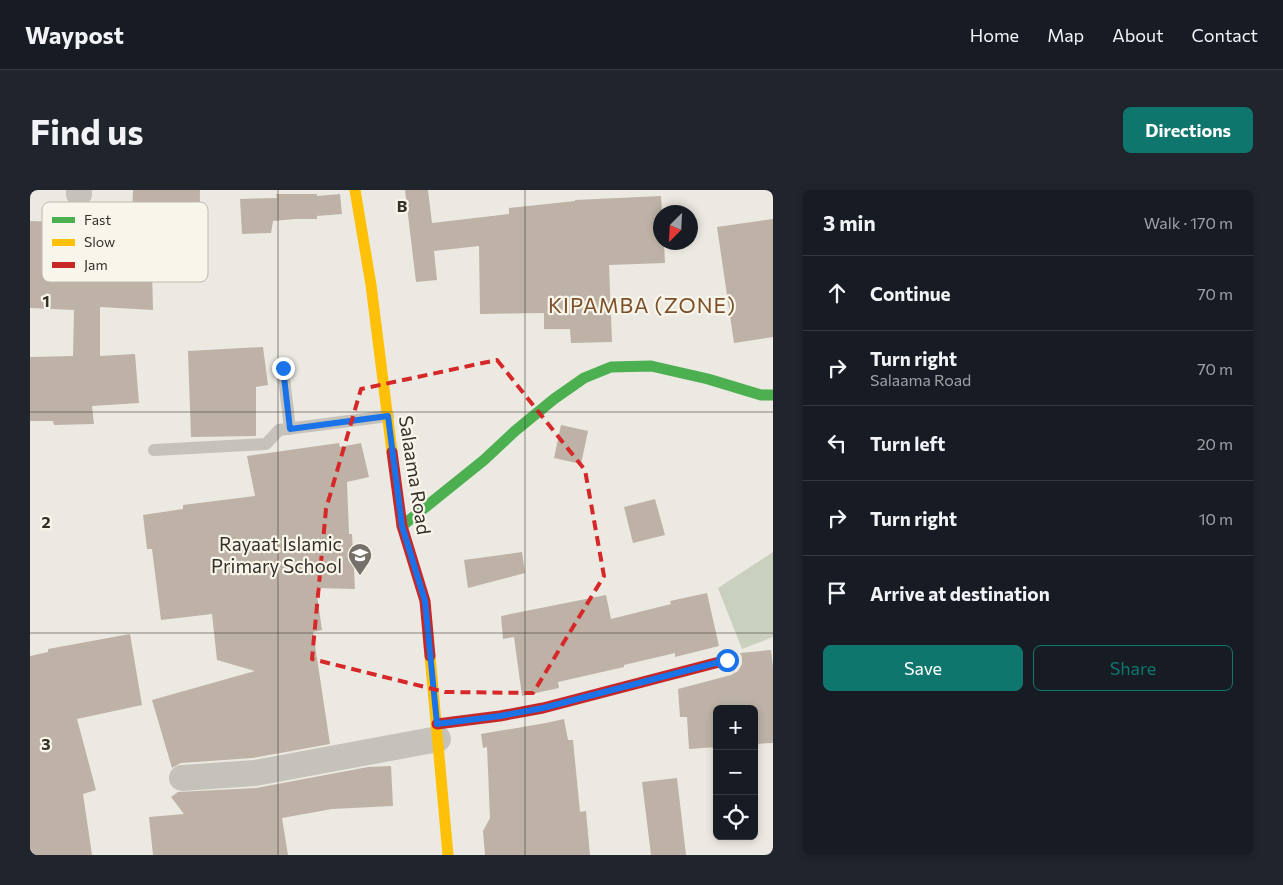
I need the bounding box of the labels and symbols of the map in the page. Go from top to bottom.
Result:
text: B [397,196,408,215]
legend [42,202,208,282]
north arrow [653,205,698,250]
text: Fast [84,211,111,228]
text: Slow [84,233,115,250]
text: Jam [84,256,108,273]
text: 1 [42,291,50,310]
district label: KIPAMBA (ZONE) [548,292,736,317]
route end [272,357,295,380]
street label: Salaama Road [395,414,436,536]
text: 2 [41,512,51,531]
place label: Rayaat Islamic Primary School [211,532,342,577]
school or university icon: Rayaat Islamic Primary School [347,542,373,576]
route start [716,649,739,672]
text: 3 [41,734,51,753]

